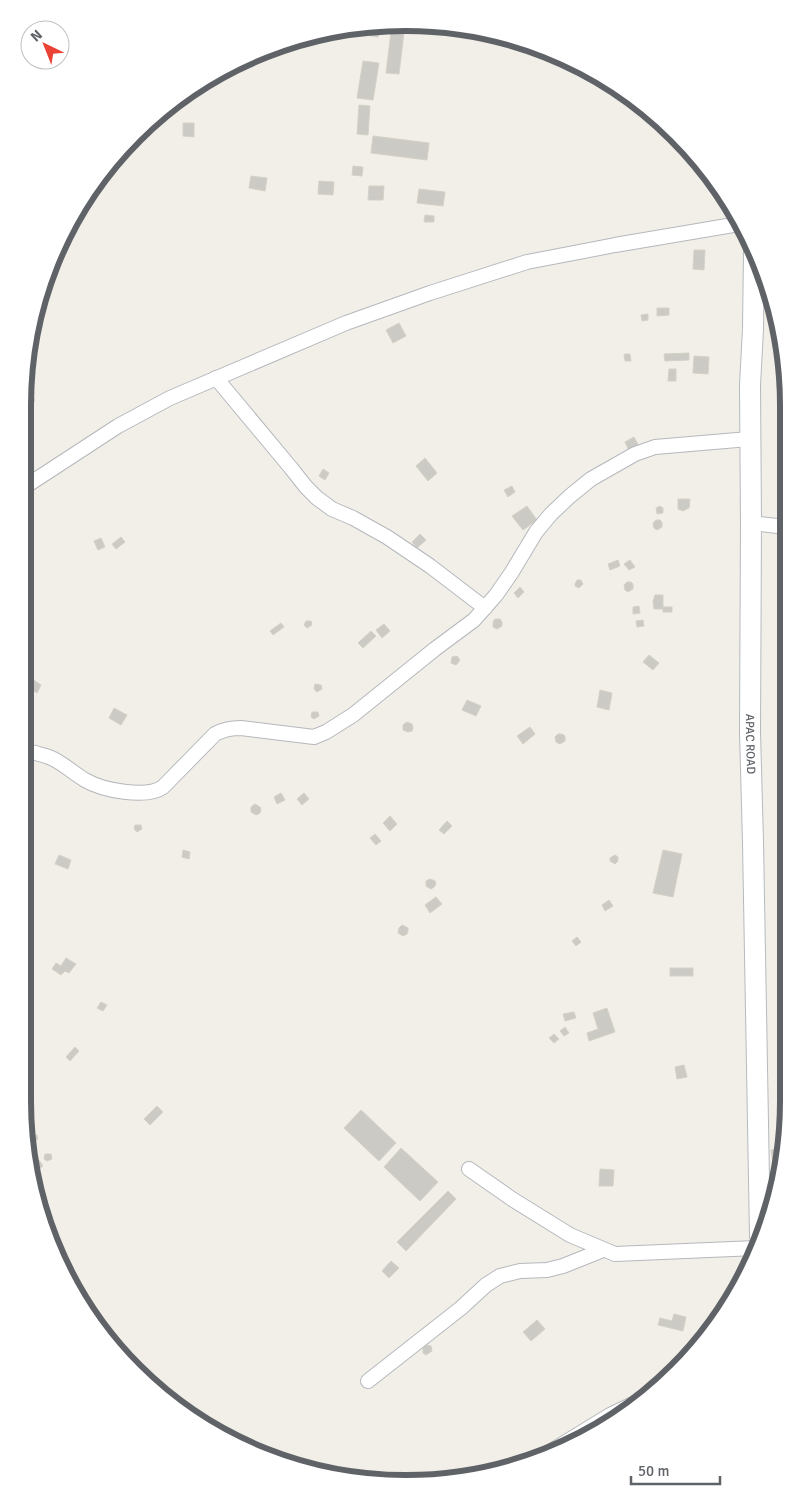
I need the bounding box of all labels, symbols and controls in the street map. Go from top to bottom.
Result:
north arrow [20,20,70,70]
text: N [27,26,46,45]
street label: APAC ROAD [742,714,758,775]
scale bar [631,1454,720,1486]
text: 50 m [638,1462,669,1480]

